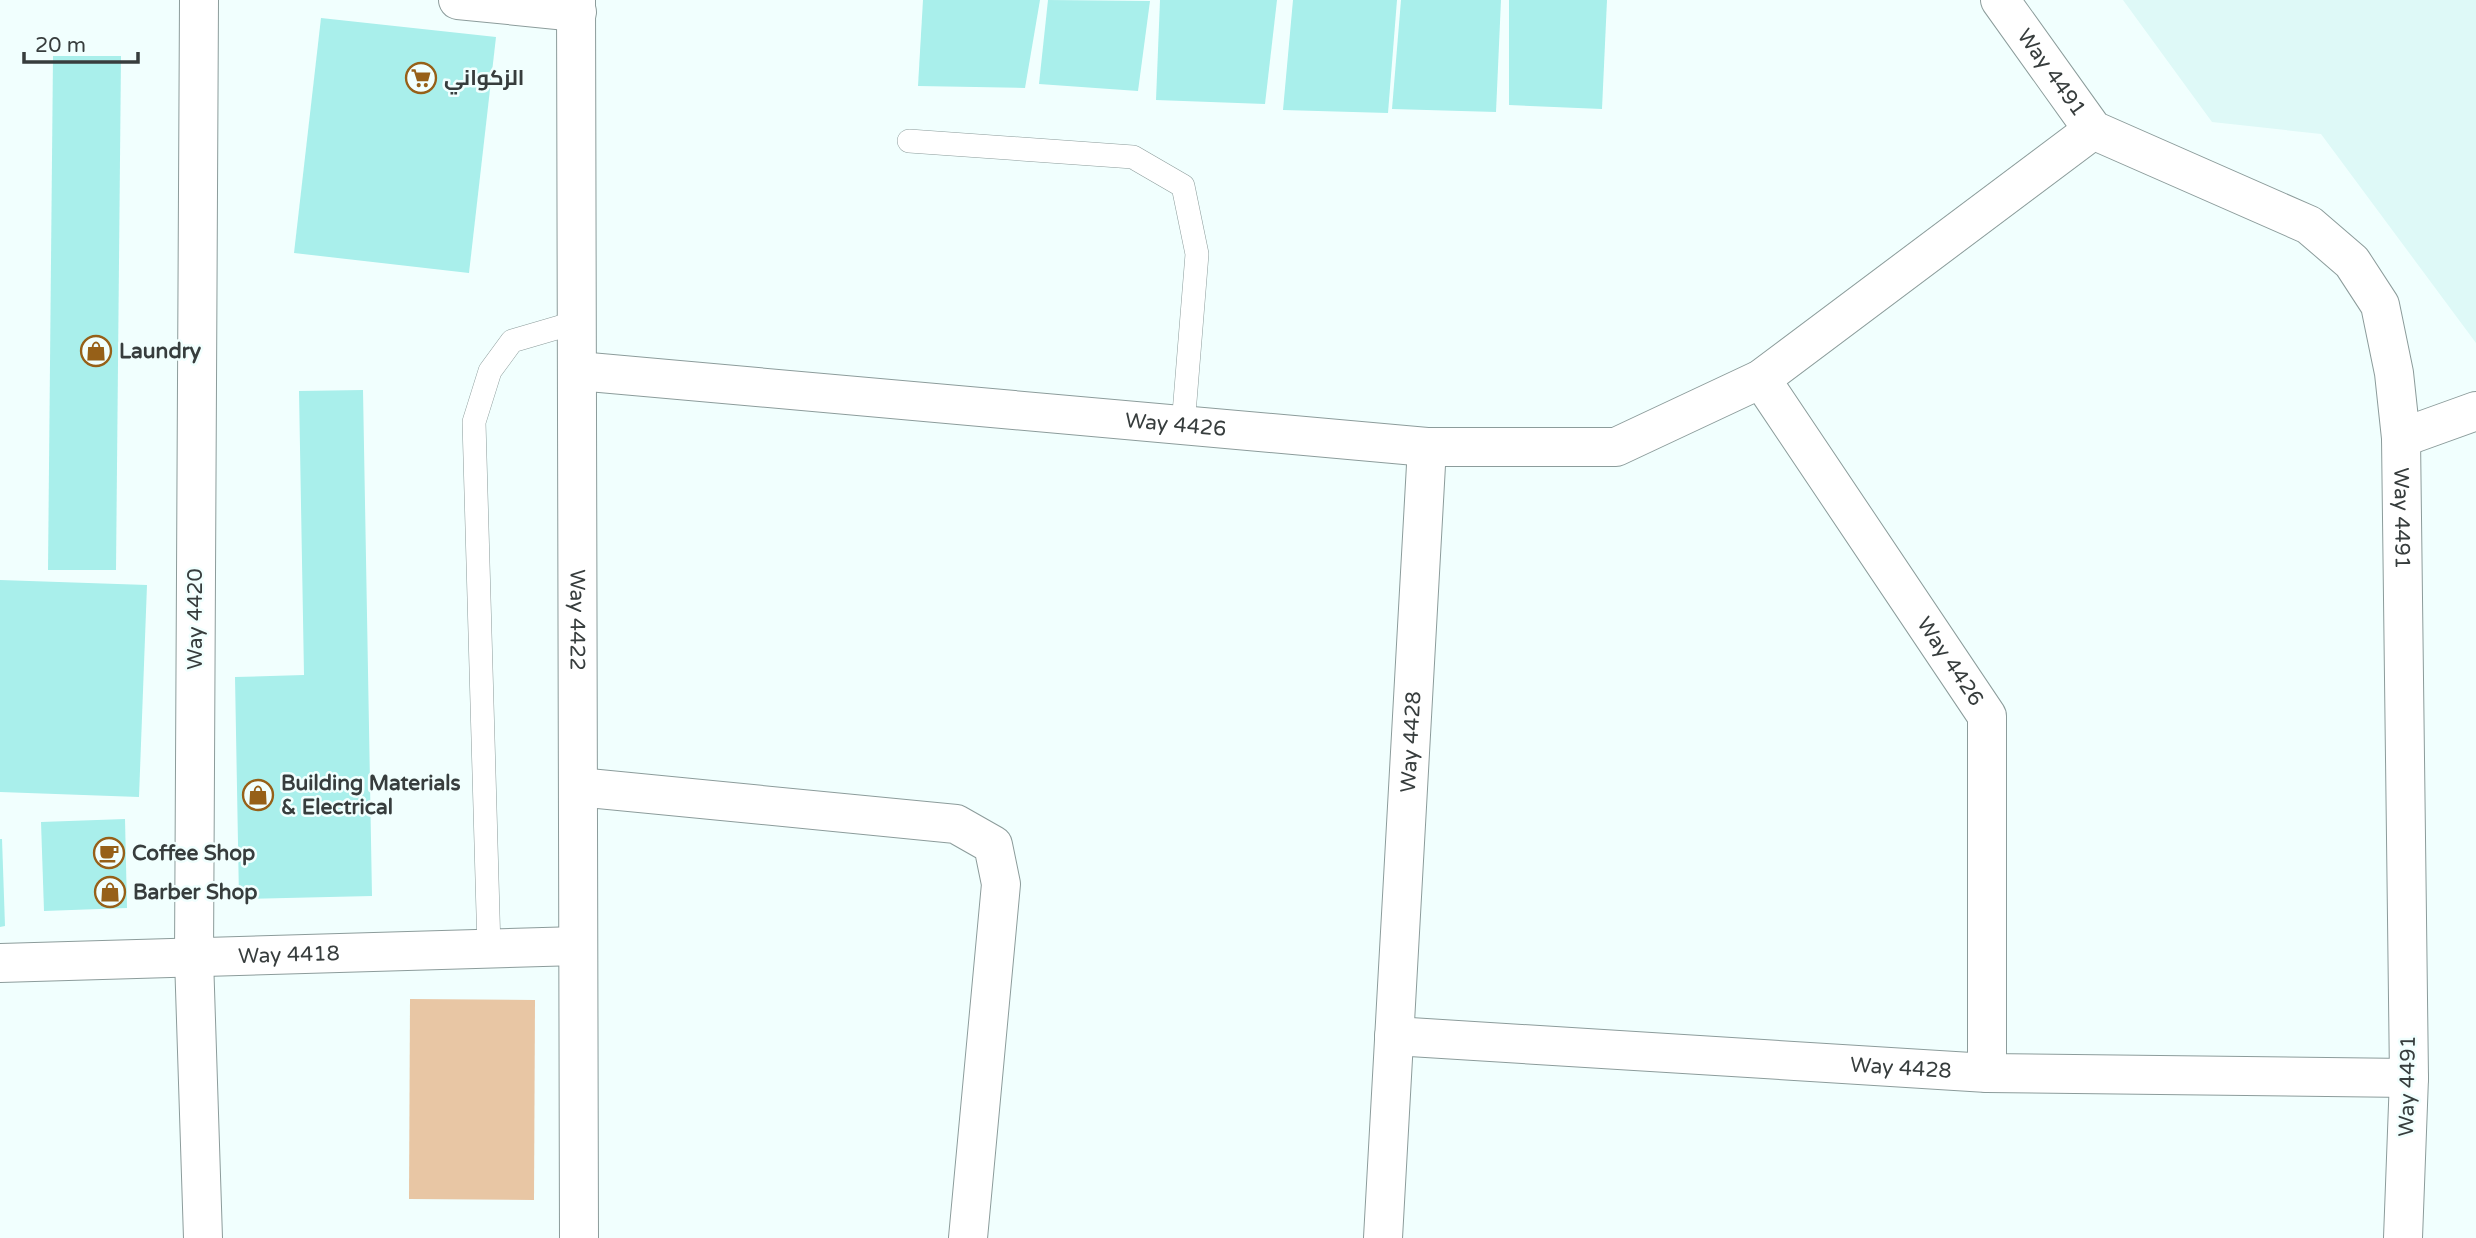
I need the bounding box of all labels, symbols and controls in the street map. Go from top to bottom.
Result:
scale bar [24,21,138,65]
street label: Way 4491 [2012,24,2091,121]
text: 20 m [35,33,86,58]
supermarket icon: الزكواني [404,61,438,95]
place label: الزكواني [444,66,524,95]
shop icon: Laundry [79,334,113,368]
place label: Laundry [119,339,202,364]
street label: Way 4426 [1124,408,1227,442]
street label: Way 4491 [2388,467,2415,569]
street label: Way 4420 [183,568,208,670]
street label: Way 4422 [564,569,590,671]
street label: Way 4426 [1911,613,1989,711]
street label: Way 4428 [1396,690,1426,793]
place label: Building Materials & Electrical [281,771,461,820]
shop icon: Building Materials & Electrical [241,778,275,812]
cafe icon: Coffee Shop [92,836,126,870]
place label: Coffee Shop [132,841,255,866]
shop icon: Barber Shop [93,875,127,909]
place label: Barber Shop [133,880,258,905]
street label: Way 4418 [238,941,340,969]
street label: Way 4491 [2394,1035,2421,1137]
street label: Way 4428 [1850,1052,1952,1084]

